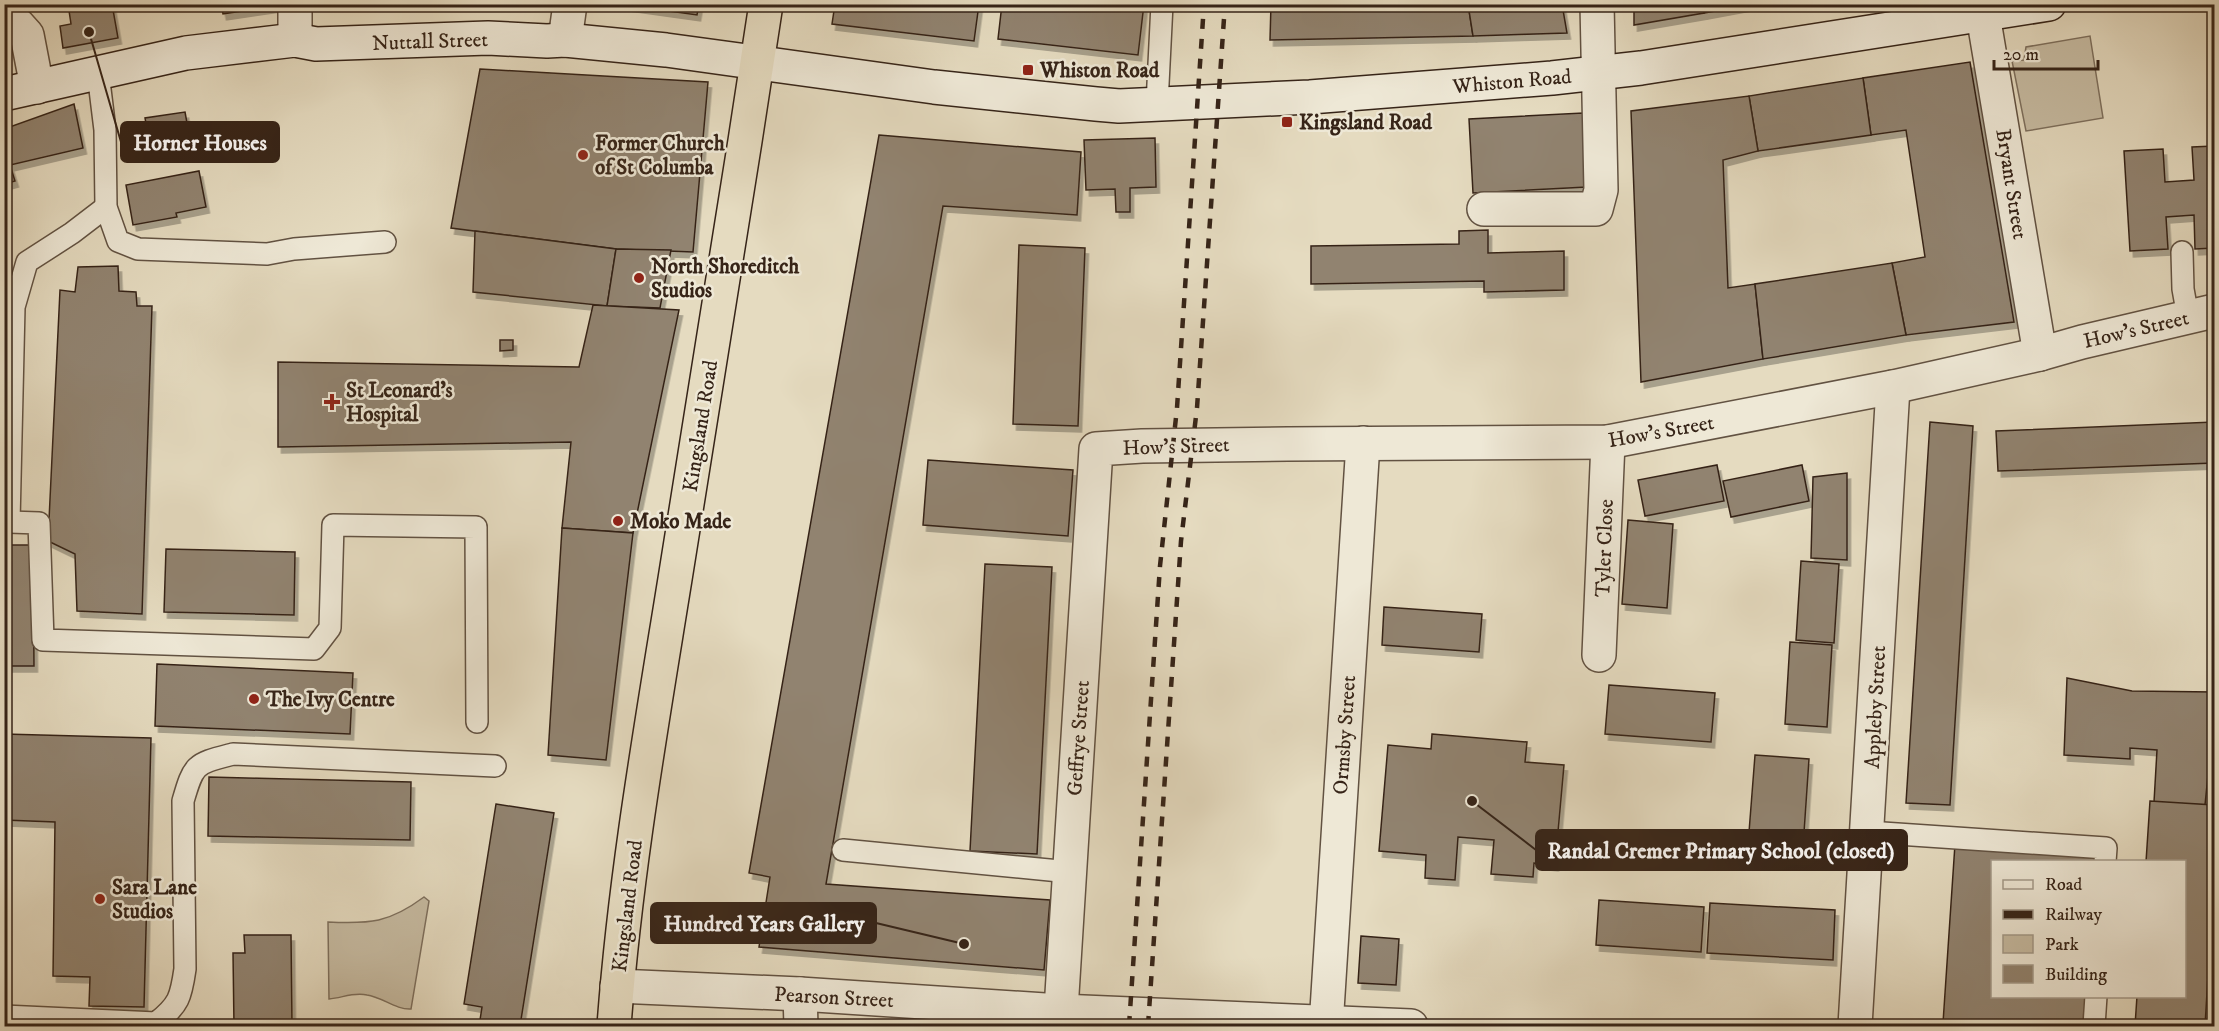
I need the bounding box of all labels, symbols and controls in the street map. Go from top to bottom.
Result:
street label: Nuttall Street [372,27,489,57]
scale bar [1994,33,2098,71]
text: 20 m [2003,44,2039,66]
place label: Whiston Road [1039,58,1160,84]
marker: Whiston Road [1021,63,1035,77]
street label: Whiston Road [1451,64,1573,100]
place label: Kingsland Road [1299,110,1433,136]
marker: Kingsland Road [1280,115,1294,129]
callout: Horner Houses [121,122,279,162]
street label: Bryant Street [1989,127,2033,242]
text: Horner Houses [133,130,267,157]
place label: Former Church of St Columba [595,131,726,181]
marker: Former Church of St Columba [576,148,590,162]
place label: North Shoreditch Studios [651,254,800,304]
marker: North Shoreditch Studios [632,271,646,285]
street label: How's Street [2081,305,2192,355]
street label: Kingsland Road [678,358,724,494]
place label: St Leonard's Hospital [346,378,453,428]
marker: St Leonard's Hospital [323,393,341,411]
street label: How's Street [1606,410,1716,454]
street label: How's Street [1122,432,1230,462]
street label: Tyler Close [1590,498,1620,597]
place label: Moko Made [630,509,732,535]
marker: Moko Made [611,514,625,528]
street label: Appleby Street [1860,645,1892,769]
street label: Ormsby Street [1328,674,1362,796]
street label: Geffrye Street [1062,679,1096,797]
place label: The Ivy Centre [265,687,395,713]
marker: The Ivy Centre [247,692,261,706]
callout: Randal Cremer Primary School (closed) [1536,830,1907,870]
street label: Kingsland Road [607,838,649,974]
text: Randal Cremer Primary School (closed) [1547,838,1895,865]
legend [1991,860,2186,998]
text: Road [2045,874,2082,896]
place label: Sara Lane Studios [112,875,197,925]
marker: Sara Lane Studios [93,892,107,906]
callout: Hundred Years Gallery [651,903,876,943]
text: Railway [2045,904,2103,926]
text: Hundred Years Gallery [664,911,865,938]
text: Park [2045,934,2079,956]
text: Building [2045,964,2107,986]
street label: Pearson Street [773,982,895,1014]

